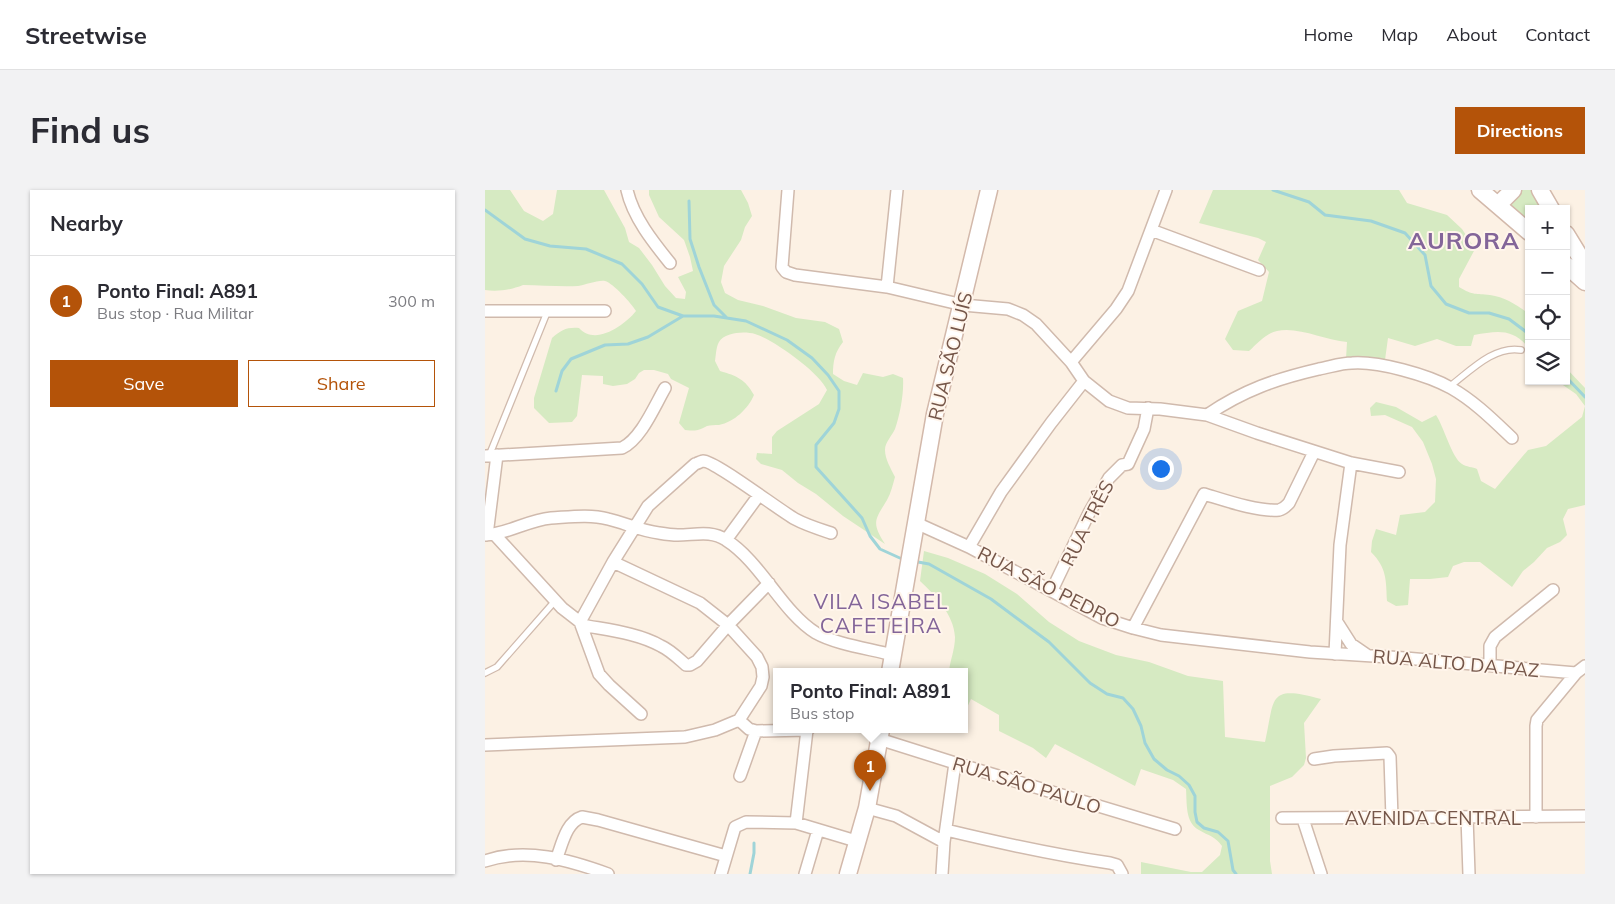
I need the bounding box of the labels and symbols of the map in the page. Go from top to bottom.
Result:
district label: AURORA [1408,225,1520,255]
street label: RUA SÃO LUÍS [922,289,978,423]
your location [1148,456,1174,482]
street label: RUA TRÊS [1055,476,1119,570]
street label: RUA SÃO PEDRO [974,541,1124,633]
district label: VILA ISABEL CAFETEIRA [813,588,949,638]
street label: RUA ALTO DA PAZ [1372,644,1540,682]
pin: 1 [854,750,886,791]
street label: RUA SÃO PAULO [950,751,1104,819]
street label: AVENIDA CENTRAL [1345,806,1522,830]

